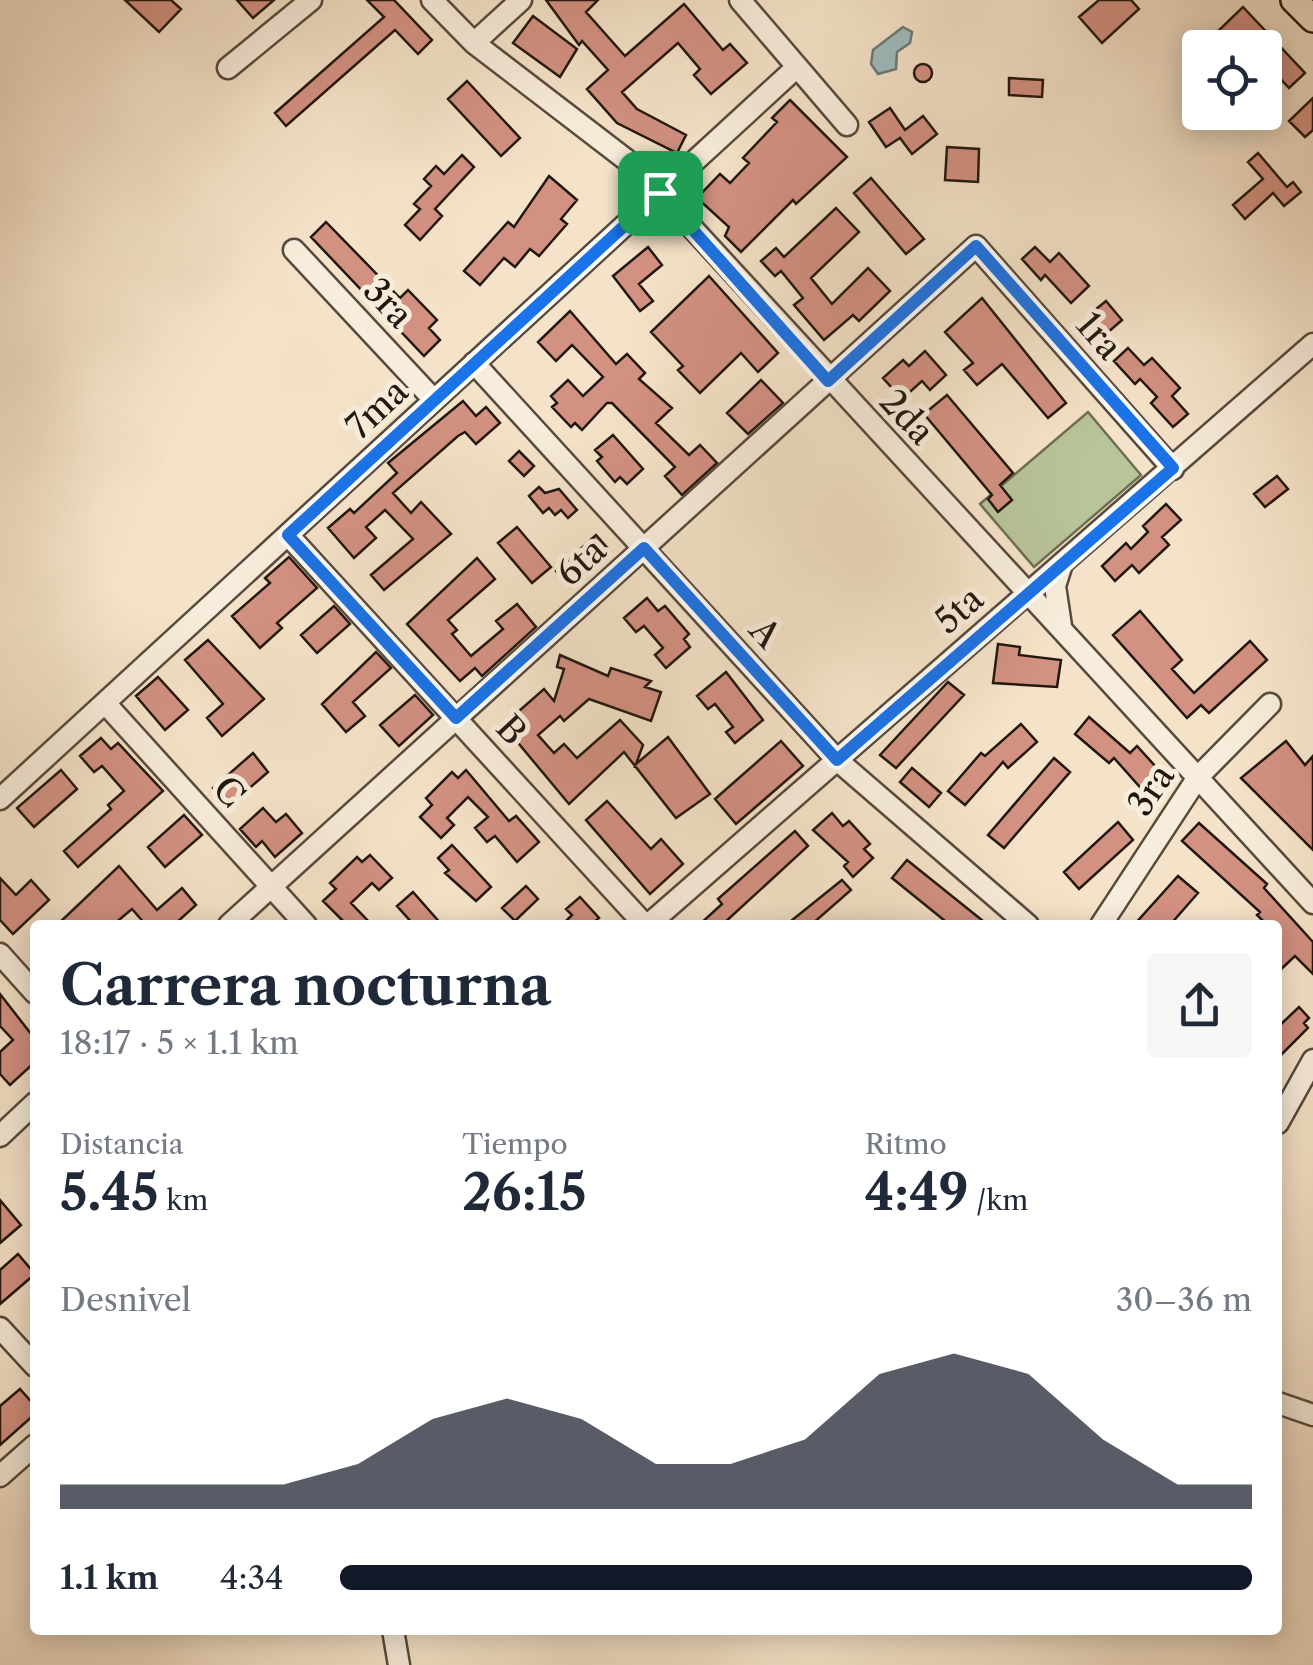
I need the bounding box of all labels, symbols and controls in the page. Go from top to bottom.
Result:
map controls [1182,30,1282,130]
button: locate [1182,30,1282,130]
pin [618,151,703,236]
icon: arrive [633,166,688,221]
street label: 3ra [355,269,422,337]
street label: 1ra [1067,304,1132,368]
street label: 7ma [337,369,417,448]
street label: 2da [871,380,944,454]
street label: 6ta [547,528,615,595]
street label: 5ta [926,577,992,642]
street label: A [740,608,791,657]
street label: B [487,706,535,753]
street label: 3ra [1118,756,1183,823]
street label: C [204,767,254,816]
text: Carrera nocturna [60,952,551,1019]
button: share [1147,953,1252,1058]
text: 18:17 · 5 × 1.1 km [60,1023,299,1062]
text: Distancia [60,1127,183,1161]
text: Tiempo [462,1127,568,1161]
text: Ritmo [865,1127,947,1161]
text: 5.45 [60,1161,159,1223]
text: 26:15 [462,1161,587,1223]
text: 4:49 [865,1161,969,1223]
text: km [159,1183,208,1217]
text: /km [969,1183,1028,1217]
text: Desnivel [60,1280,191,1319]
text: 30–36 m [1116,1280,1252,1319]
text: 1.1 km [60,1558,159,1597]
text: 4:34 [220,1558,284,1597]

